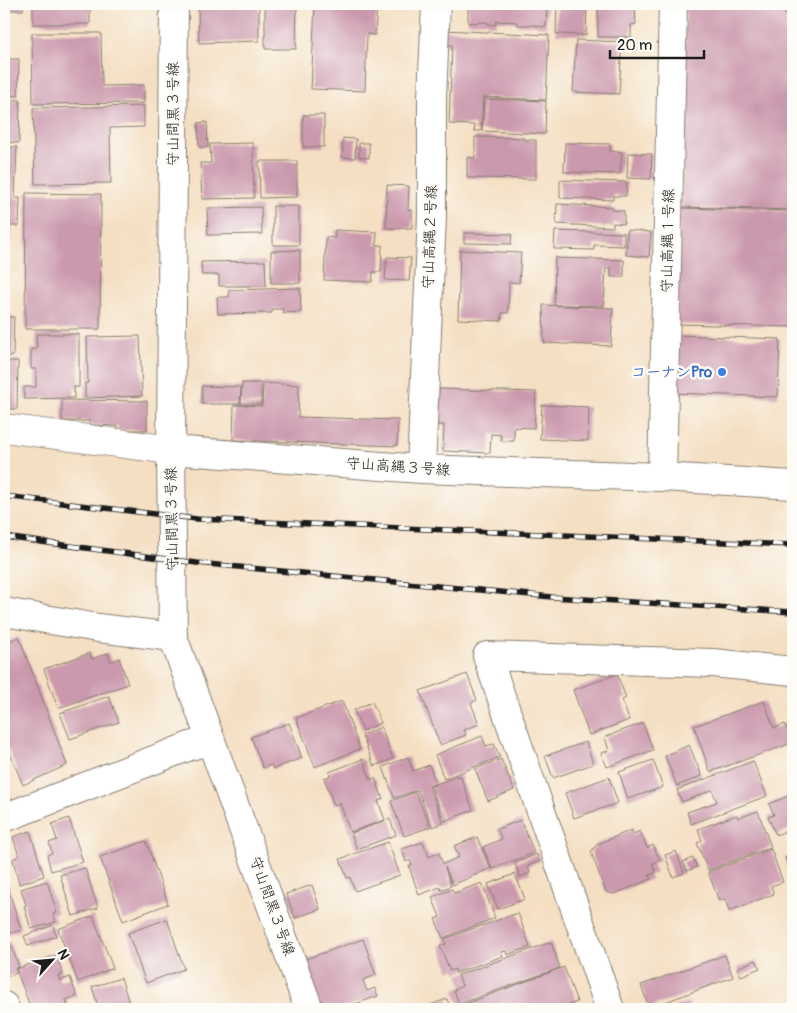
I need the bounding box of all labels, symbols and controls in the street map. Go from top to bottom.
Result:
scale bar [610,28,703,60]
text: 20 m [617,36,652,55]
street label: 守山間黒３号線 [164,61,183,167]
street label: 守山高縄２号線 [419,184,441,290]
street label: 守山高縄１号線 [658,188,678,294]
place label: コーナンPro [631,363,712,382]
marker: コーナンPro [716,366,728,378]
street label: 守山高縄３号線 [345,454,451,480]
street label: 守山間黒３号線 [162,466,182,572]
street label: 守山間黒３号線 [245,853,299,959]
north arrow [28,936,78,986]
text: N [53,946,73,962]

